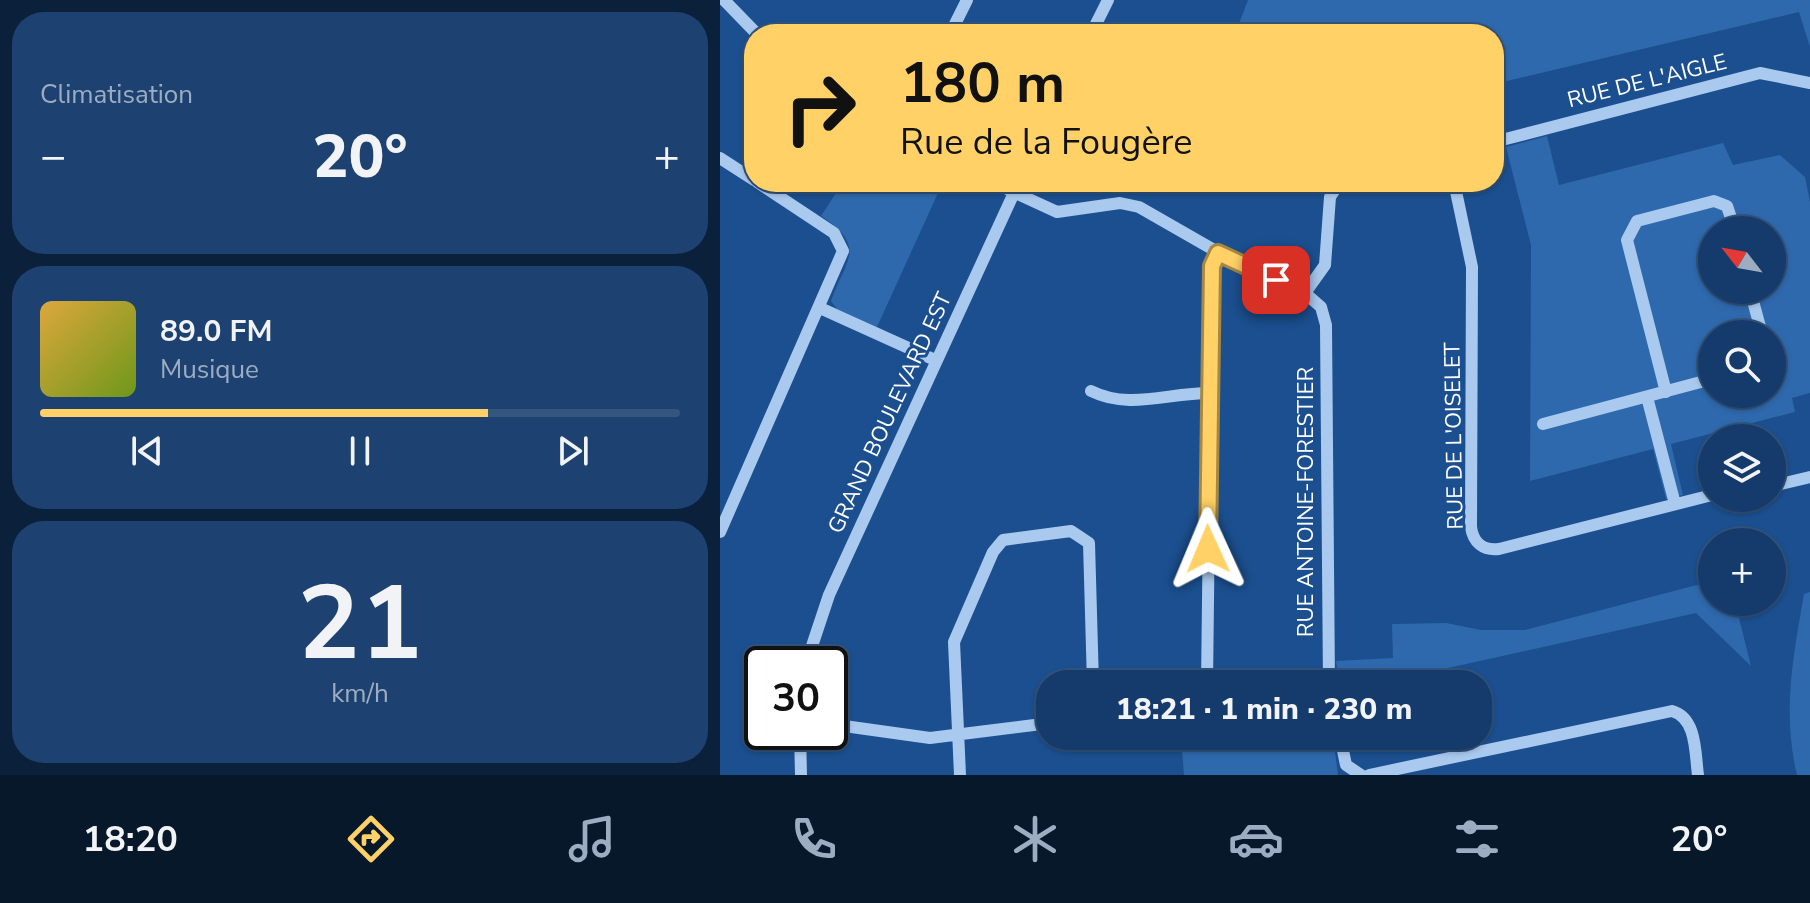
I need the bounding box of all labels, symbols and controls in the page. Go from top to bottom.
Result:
text: 180 m [900,45,1065,122]
street label: RUE DE L'AIGLE [1564,47,1730,115]
icon: right [768,56,872,160]
text: Climatisation [40,77,193,112]
text: 20° [312,116,408,198]
text: Rue de la Fougère [900,118,1192,167]
text: − [40,127,66,187]
text: + [654,127,680,187]
north arrow [1698,216,1786,304]
map controls [1698,216,1786,616]
pin [1242,246,1310,314]
icon: arrive [1254,258,1298,302]
street label: GRAND BOULEVARD EST [821,287,959,538]
text: 89.0 FM [160,311,272,352]
button: search [1698,320,1786,408]
street label: RUE DE L'OISELET [1437,341,1471,530]
text: Musique [160,352,259,387]
street label: RUE ANTOINE-FORESTIER [1291,367,1321,637]
button: layers [1698,424,1786,512]
icon: previous [125,429,169,473]
icon: pause [338,429,382,473]
icon: next [551,429,595,473]
position arrow [1166,507,1250,591]
button: + [1698,528,1786,616]
text: 21 [298,553,422,695]
speed limit sign: 30 [744,646,848,750]
text: km/h [331,676,389,711]
text: 18:21 · 1 min · 230 m [1116,689,1412,730]
icon: directions [343,811,399,867]
icon: music [564,811,620,867]
icon: phone [786,811,842,867]
icon: climate [1007,811,1063,867]
icon: car [1228,811,1284,867]
icon: filters [1449,811,1505,867]
text: 18:20 [83,815,178,864]
text: 20° [1670,815,1727,864]

